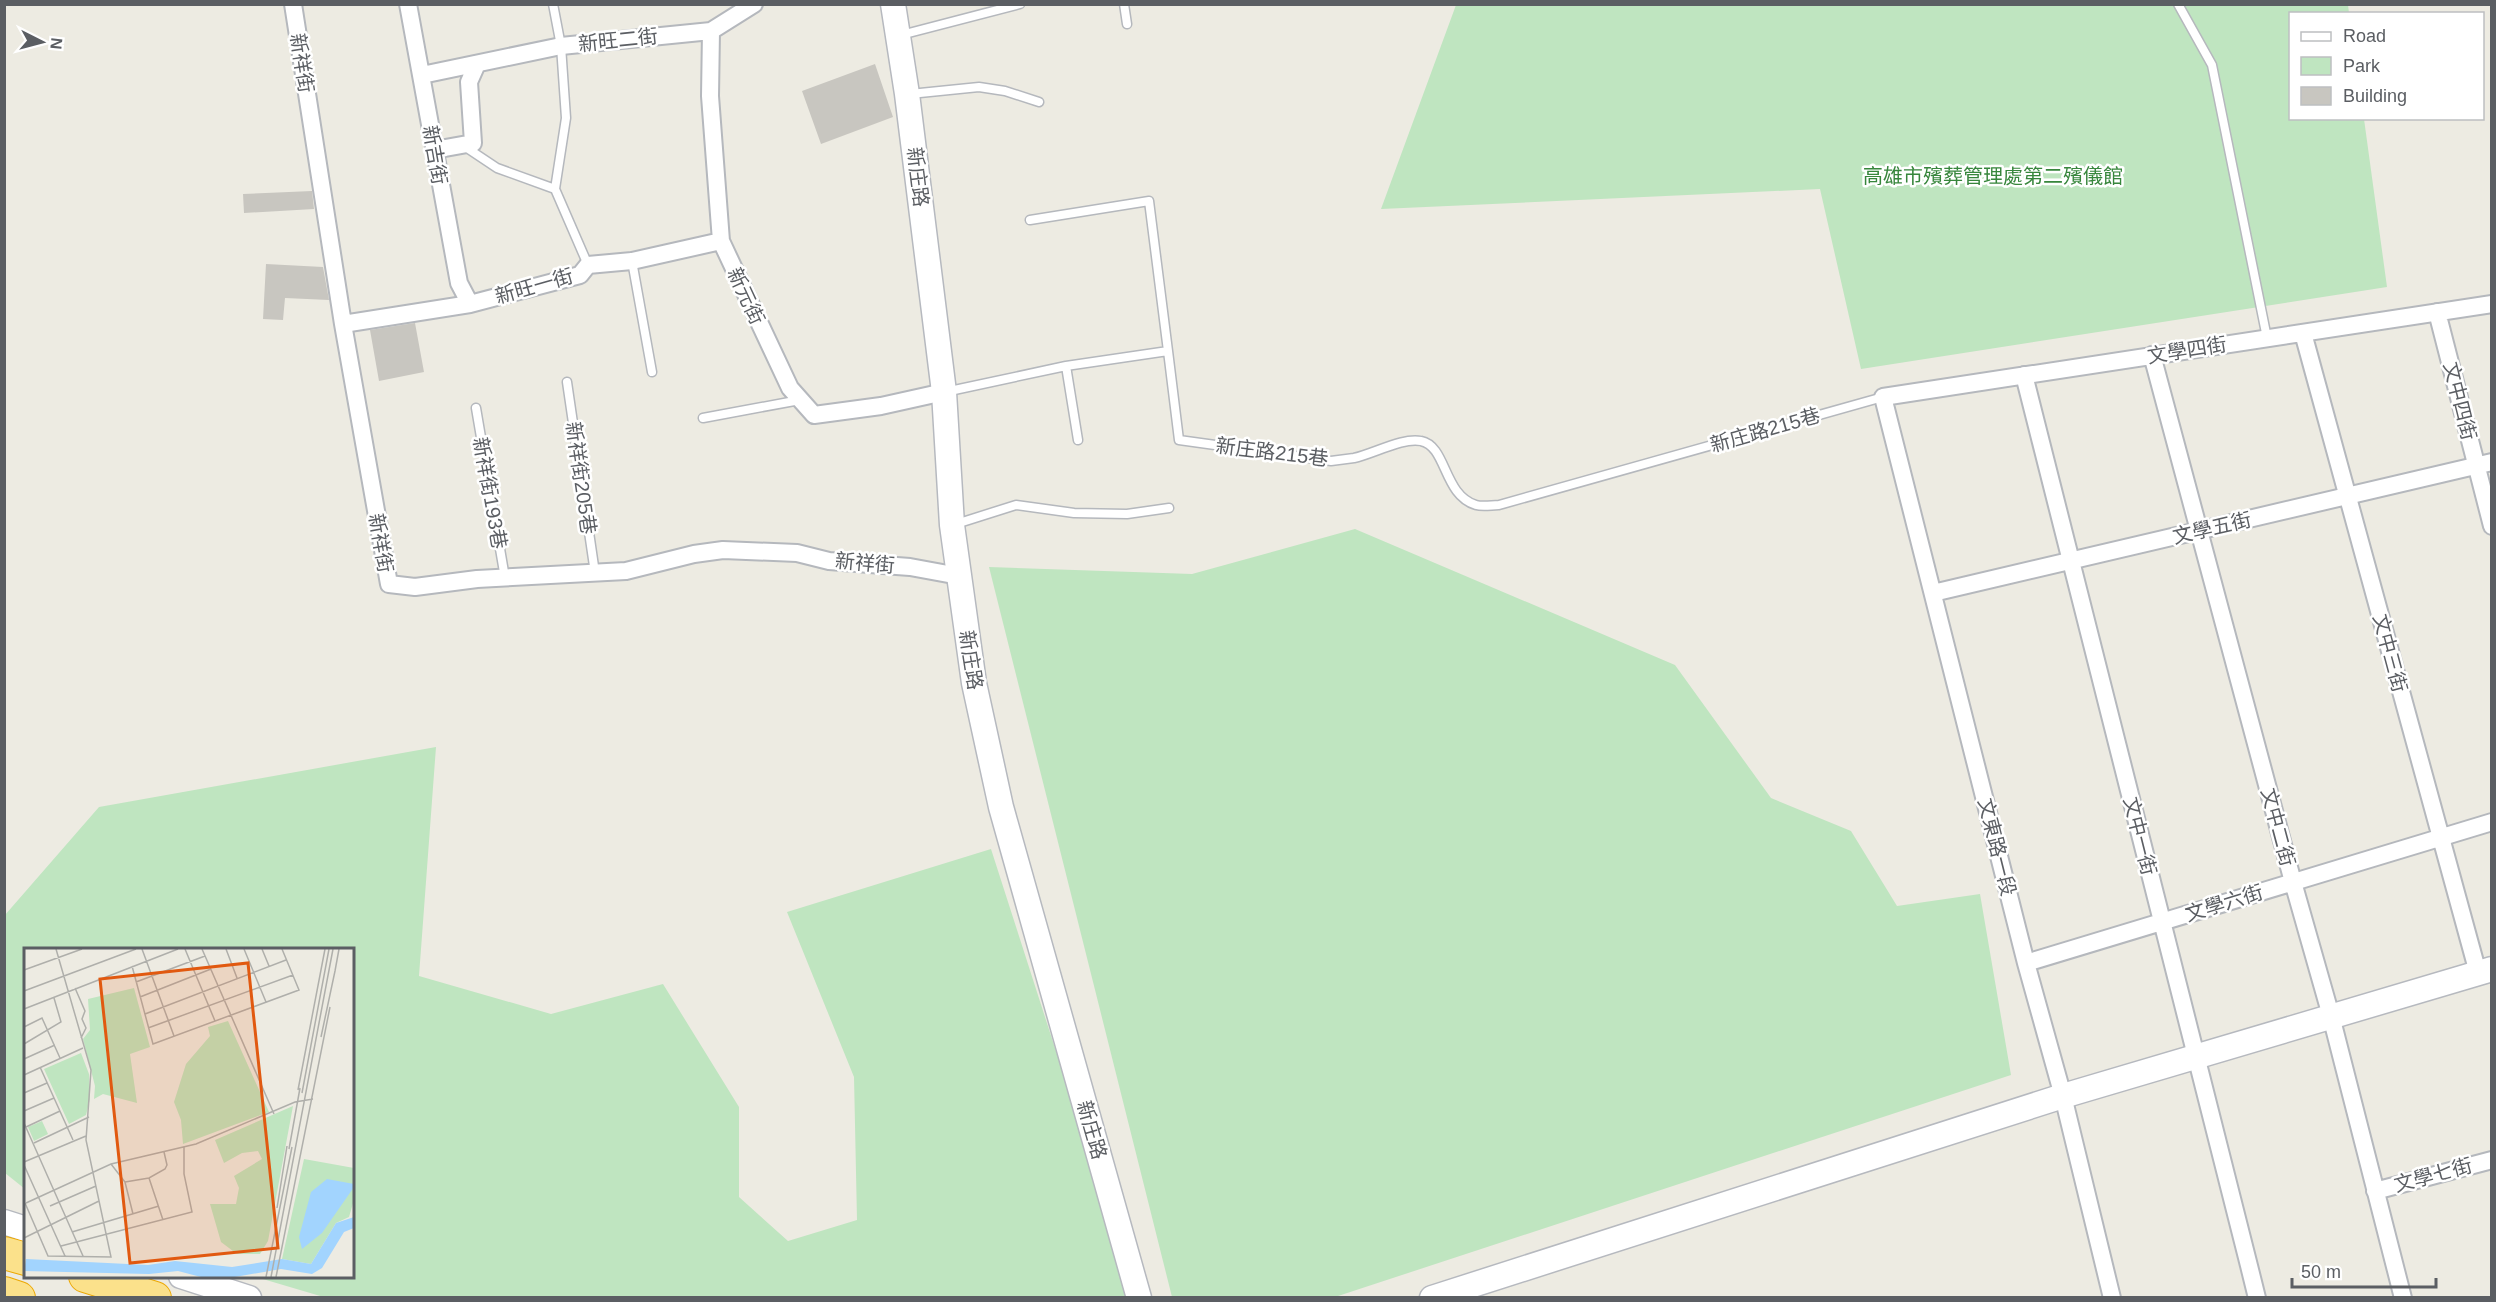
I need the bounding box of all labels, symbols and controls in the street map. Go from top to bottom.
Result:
north arrow [12,12,72,72]
legend [2289,12,2484,120]
street label: 新旺二街 [577,25,659,55]
text: Road [2343,26,2386,46]
street label: 新祥街 [286,32,318,94]
text: N [47,37,65,50]
text: Park [2343,56,2381,76]
text: Building [2343,86,2407,106]
street label: 新吉街 [419,124,451,186]
street label: 新庄路 [903,146,933,208]
park label: 高雄市殯葬管理處第二殯儀館 [1863,165,2123,187]
street label: 新旺一街 [493,264,575,308]
street label: 新元街 [723,264,769,328]
street label: 文學四街 [2146,333,2228,367]
street label: 文中四街 [2440,360,2480,442]
street label: 新庄路215巷 [1707,404,1823,456]
street label: 新祥街205巷 [562,420,600,536]
street label: 新庄路215巷 [1214,434,1330,470]
street label: 新祥街193巷 [469,435,511,551]
street label: 文學五街 [2171,508,2253,548]
street label: 新祥街 [365,512,397,574]
street label: 新祥街 [834,549,896,577]
street label: 文中三街 [2369,612,2411,694]
street label: 新庄路 [955,629,987,691]
street label: 文中二街 [2257,786,2299,868]
street label: 文中一街 [2120,795,2160,877]
street label: 文東路一段 [1974,796,2020,898]
street label: 文學六街 [2183,881,2265,925]
inset map [24,948,354,1278]
street label: 新庄路 [1073,1098,1111,1162]
street label: 文學七街 [2392,1154,2474,1196]
scale bar [2292,1251,2436,1289]
text: 50 m [2301,1262,2341,1282]

